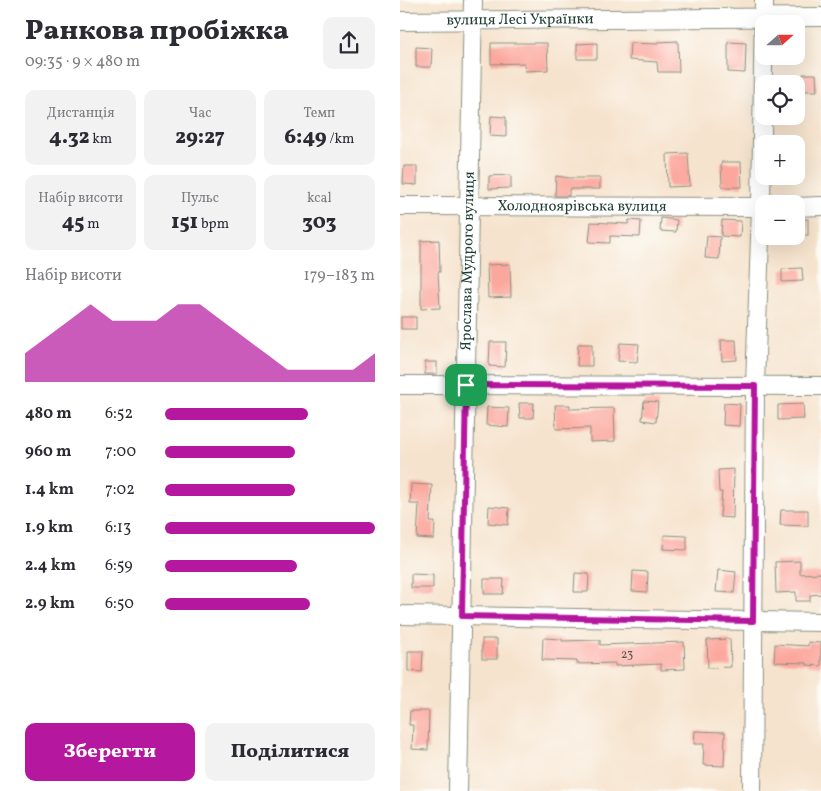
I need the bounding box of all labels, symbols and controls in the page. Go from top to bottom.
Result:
street label: вулиця Лесі Українки [446,9,594,31]
text: Ранкова пробіжка [25,12,289,51]
north arrow [755,15,805,65]
map controls [755,15,805,245]
button: share [323,17,375,69]
text: 09:35 · 9 × 480 m [25,51,140,73]
button: locate [755,75,805,125]
text: Дистанція [47,104,115,123]
text: Час [188,104,212,123]
text: Темп [304,104,335,123]
text: 4.32 [49,123,89,152]
text: 29:27 [175,123,225,152]
text: 6:49 [284,123,327,152]
text: km [89,130,112,149]
text: /km [327,130,355,149]
button: + [755,135,805,185]
street label: Ярослава Мудрого вулиця [456,171,480,351]
text: Набір висоти [38,189,123,208]
text: Пульс [181,189,219,208]
text: kcal [307,189,332,208]
button: − [755,195,805,245]
street label: Холодноярівська вулиця [497,196,667,217]
text: 45 [62,208,84,237]
text: 151 [171,208,198,237]
text: 303 [302,208,336,237]
text: m [84,215,100,234]
text: bpm [198,215,229,234]
text: Набір висоти [25,265,122,287]
text: 179–183 m [303,265,375,287]
pin [445,364,487,406]
icon: arrive [452,371,480,399]
text: 480 m [25,403,72,425]
text: 6:52 [105,403,133,425]
text: 960 m [25,441,71,463]
text: 7:00 [105,441,136,463]
text: 1.4 km [25,479,74,501]
text: 7:02 [105,479,135,501]
text: 1.9 km [25,517,73,539]
text: 6:13 [105,517,131,539]
text: 2.4 km [25,555,76,577]
text: 6:59 [105,555,133,577]
text: 2.9 km [25,593,75,615]
text: 6:50 [105,593,134,615]
house number: 23 [621,647,633,663]
button: Зберегти [25,723,195,781]
button: Поділитися [205,723,375,781]

